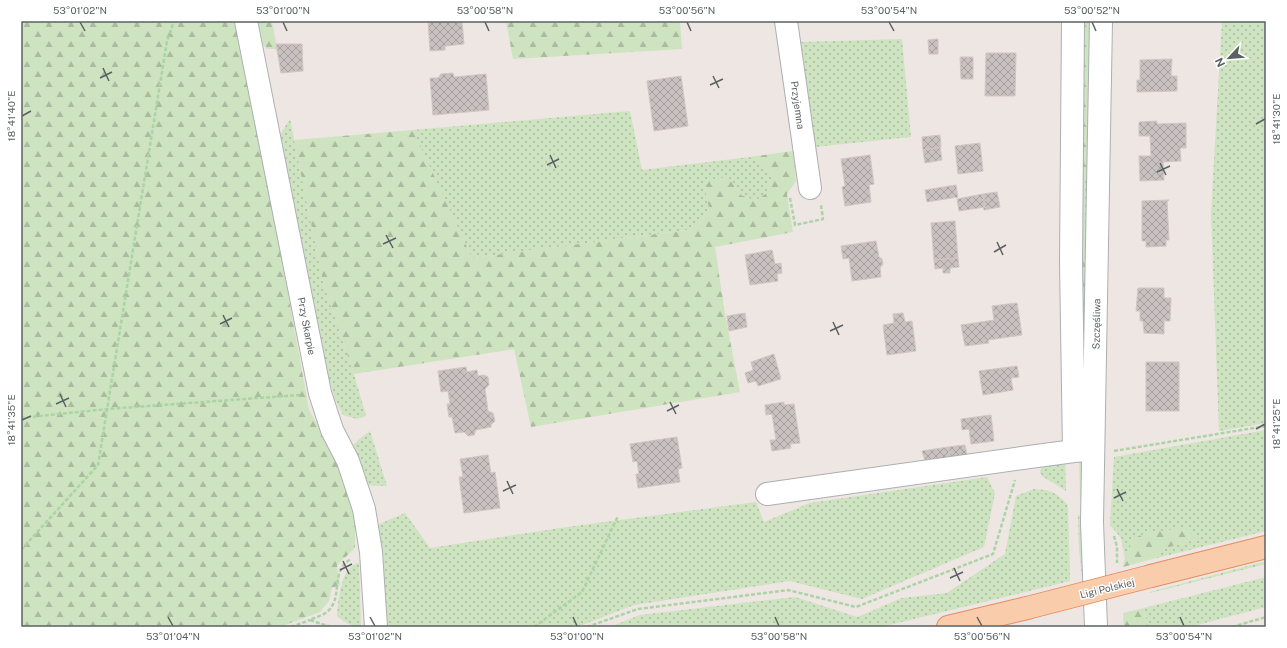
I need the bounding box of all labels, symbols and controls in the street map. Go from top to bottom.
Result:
text: 53°01'02"N [53,4,107,16]
text: 53°01'00"N [256,4,310,16]
text: 53°00'58"N [457,4,513,16]
text: 53°00'56"N [659,4,715,16]
text: 53°00'54"N [861,4,917,16]
text: 53°00'52"N [1064,4,1120,16]
north arrow [1209,38,1249,78]
text: N [1213,56,1227,69]
street label: Przyjemna [789,80,807,130]
text: 18°41'40"E [5,91,17,141]
text: 18°41'30"E [1270,94,1282,144]
street label: Przy Skarpie [296,296,319,356]
street label: Szczęśliwa [1090,298,1102,350]
text: 18°41'35"E [5,394,17,446]
text: 18°41'25"E [1270,399,1282,449]
street label: Ligi Polskiej [1079,575,1135,601]
text: 53°01'04"N [146,630,200,642]
text: 53°01'02"N [348,630,402,642]
text: 53°01'00"N [550,630,604,642]
text: 53°00'58"N [751,630,807,642]
text: 53°00'56"N [954,630,1010,642]
text: 53°00'54"N [1156,630,1212,642]

